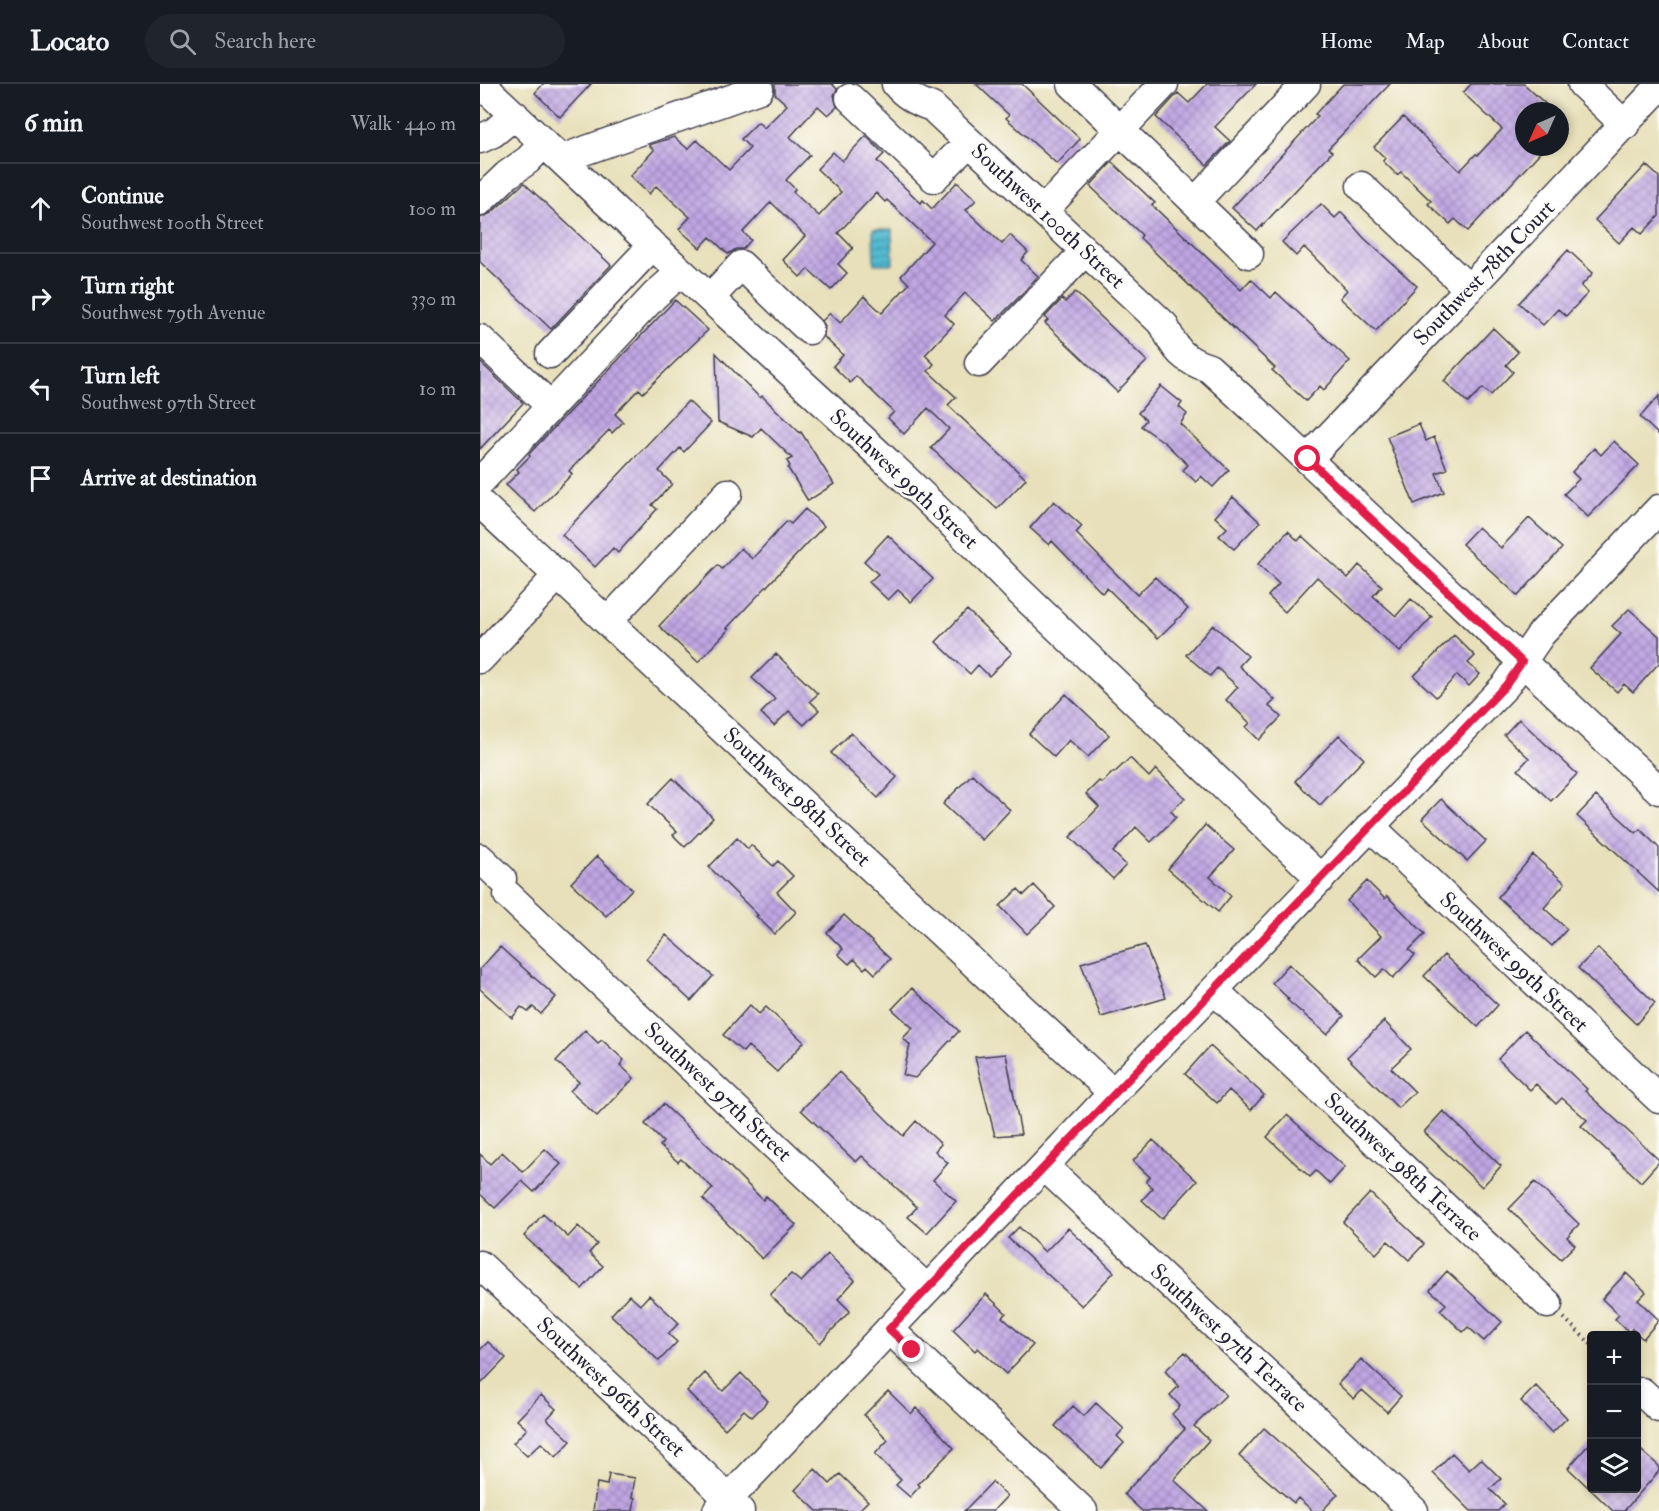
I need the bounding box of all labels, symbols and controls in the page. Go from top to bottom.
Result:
search box [145,14,565,68]
text: Locato [30,24,109,59]
icon: search [166,25,199,58]
text: Search here [214,27,316,55]
text: Home [1320,28,1372,55]
text: Map [1405,28,1445,55]
text: About [1478,28,1529,55]
text: Contact [1562,28,1629,55]
north arrow [1515,102,1569,156]
text: 6 min [24,107,83,139]
text: Walk · 440 m [351,111,456,136]
street label: Southwest 100th Street [965,137,1131,295]
text: Continue [81,182,164,210]
icon: ahead [24,192,57,225]
street label: Southwest 78th Court [1407,194,1561,352]
text: 100 m [409,196,456,221]
text: Southwest 100th Street [81,210,264,235]
text: Turn right [81,272,174,300]
icon: right [24,282,57,315]
text: 330 m [411,286,456,311]
text: Southwest 79th Avenue [81,300,265,325]
text: Turn left [81,362,160,390]
icon: left [24,372,57,405]
text: 10 m [419,376,456,401]
text: Southwest 97th Street [81,390,256,415]
street label: Southwest 99th Street [824,403,984,555]
route start [1294,445,1320,471]
icon: arrive [24,462,57,495]
text: Arrive at destination [81,464,257,492]
street label: Southwest 98th Street [717,721,877,873]
street label: Southwest 99th Street [1434,886,1594,1038]
street label: Southwest 97th Street [638,1016,798,1168]
street label: Southwest 98th Terrace [1318,1087,1488,1247]
street label: Southwest 97th Terrace [1144,1258,1314,1418]
street label: Southwest 96th Street [531,1311,691,1463]
map controls [1587,1331,1641,1493]
button: + [1587,1331,1641,1385]
route end [898,1336,924,1362]
button: − [1587,1385,1641,1439]
button: layers [1587,1439,1641,1493]

